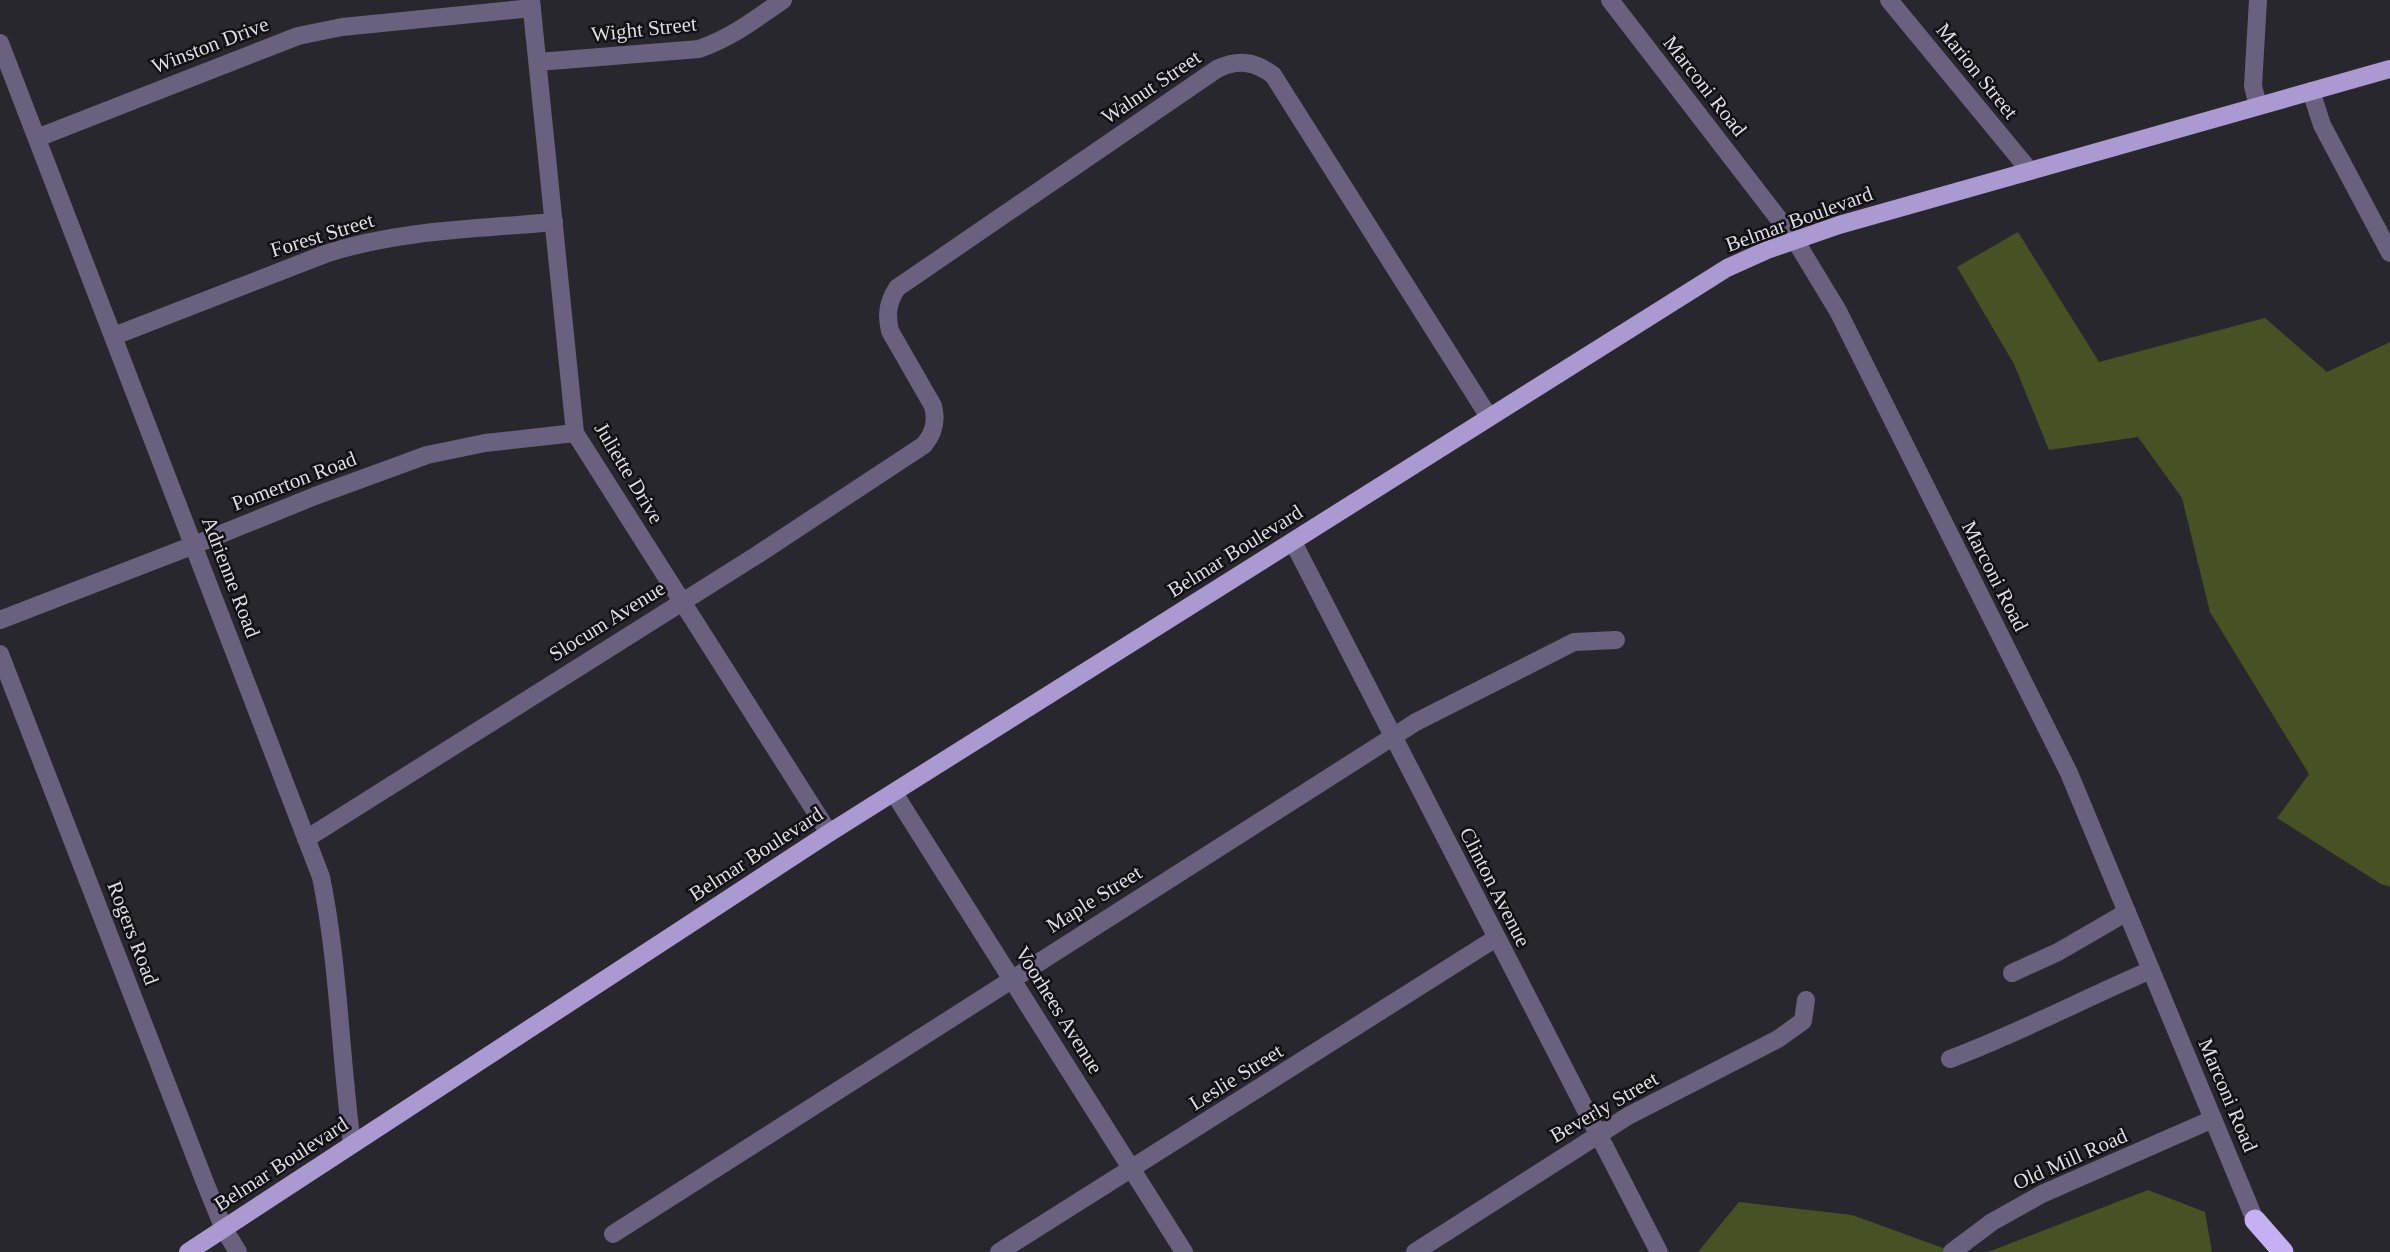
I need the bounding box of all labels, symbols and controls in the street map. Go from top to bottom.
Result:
street label: Winston Drive [148,12,272,78]
street label: Wight Street [590,12,698,46]
street label: Marion Street [1931,18,2023,124]
street label: Marconi Road [1658,31,1752,141]
street label: Walnut Street [1097,45,1205,129]
street label: Belmar Boulevard [1722,181,1876,257]
street label: Forest Street [267,208,377,262]
street label: Juliette Drive [589,418,669,528]
street label: Pomerton Road [228,446,360,516]
street label: Belmar Boulevard [1163,500,1307,602]
street label: Adrienne Road [197,513,265,641]
street label: Marconi Road [1957,517,2033,636]
street label: Slocum Avenue [545,576,669,666]
street label: Belmar Boulevard [685,802,828,906]
street label: Clinton Avenue [1455,823,1535,951]
street label: Maple Street [1042,860,1146,938]
street label: Rogers Road [102,878,164,989]
street label: Voorhees Avenue [1010,942,1108,1078]
street label: Marconi Road [2193,1035,2263,1156]
street label: Leslie Street [1185,1039,1287,1115]
street label: Beverly Street [1546,1066,1662,1148]
street label: Belmar Boulevard [210,1112,353,1216]
street label: Old Mill Road [2009,1123,2131,1195]

